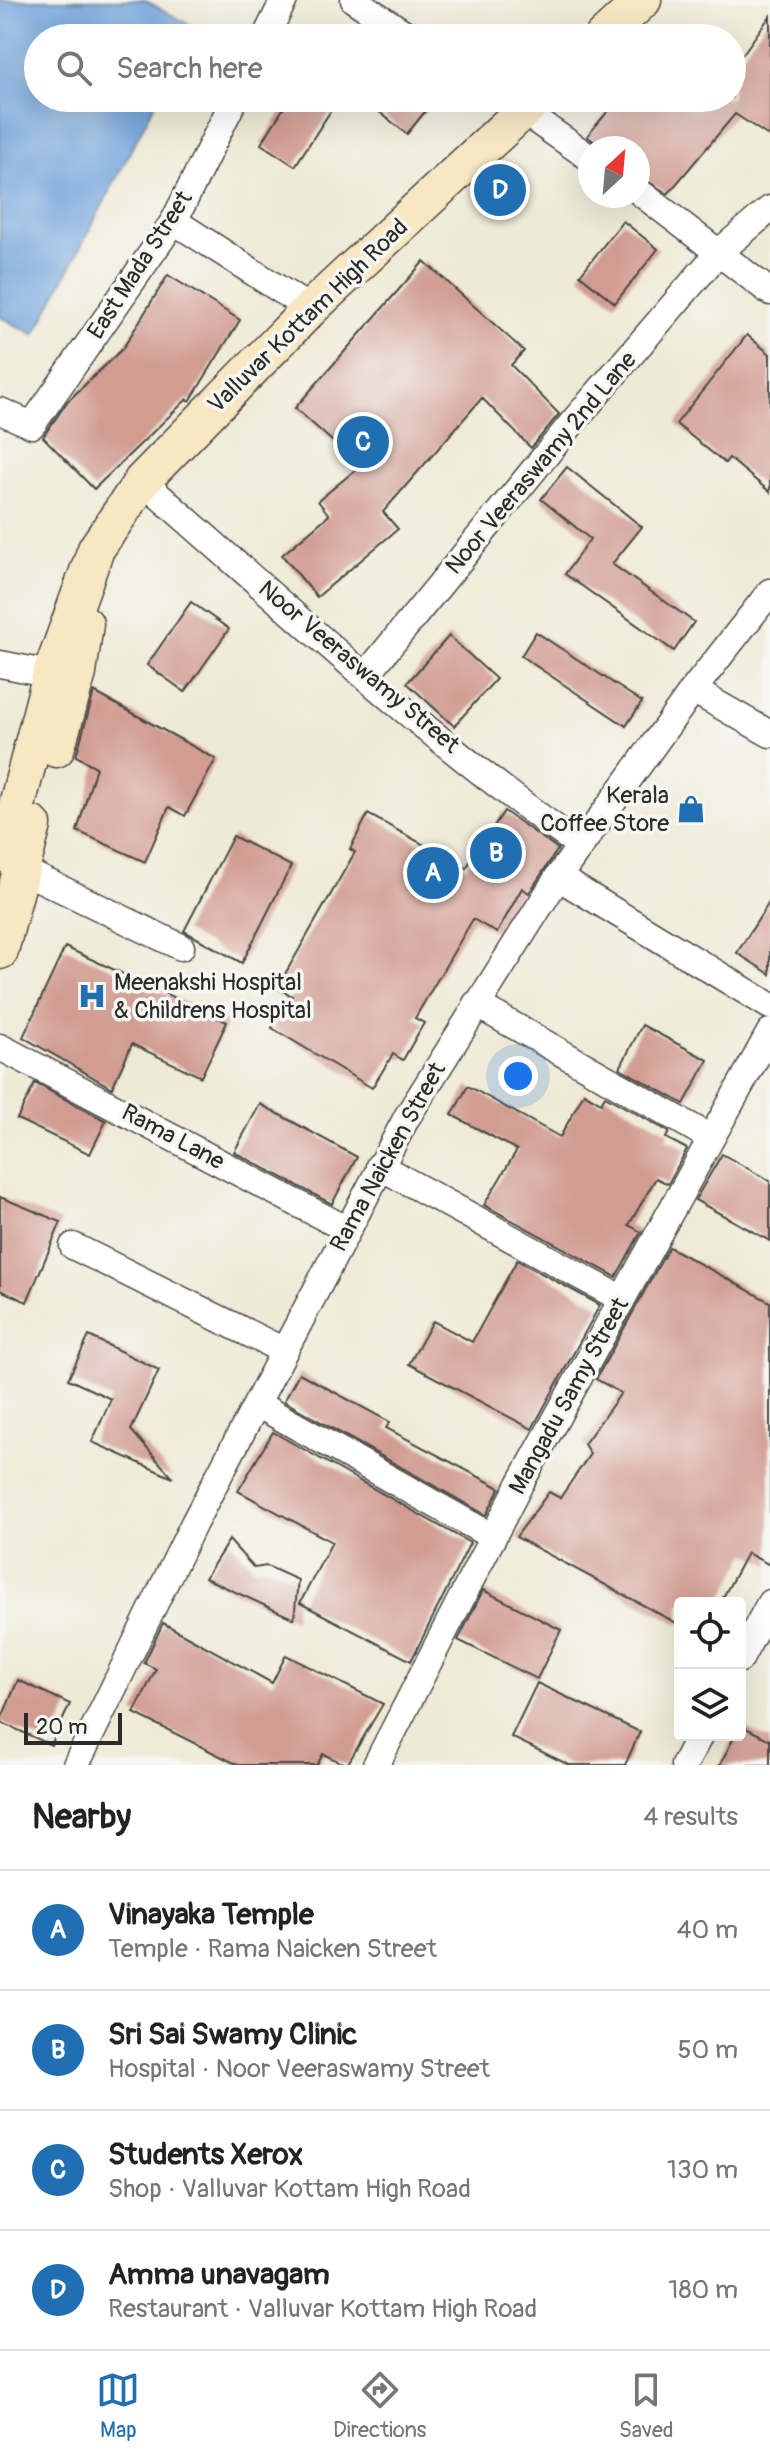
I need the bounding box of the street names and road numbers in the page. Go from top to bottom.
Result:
street label: East Mada Street [81,185,199,345]
street label: Valluvar Kottam High Road [202,213,414,419]
street label: Noor Veeraswamy 2nd Lane [439,346,643,580]
street label: Noor Veeraswamy Street [253,574,466,760]
street label: Rama Naicken Street [324,1057,452,1257]
street label: Rama Lane [117,1098,229,1176]
street label: Mangadu Samy Street [503,1292,635,1499]

